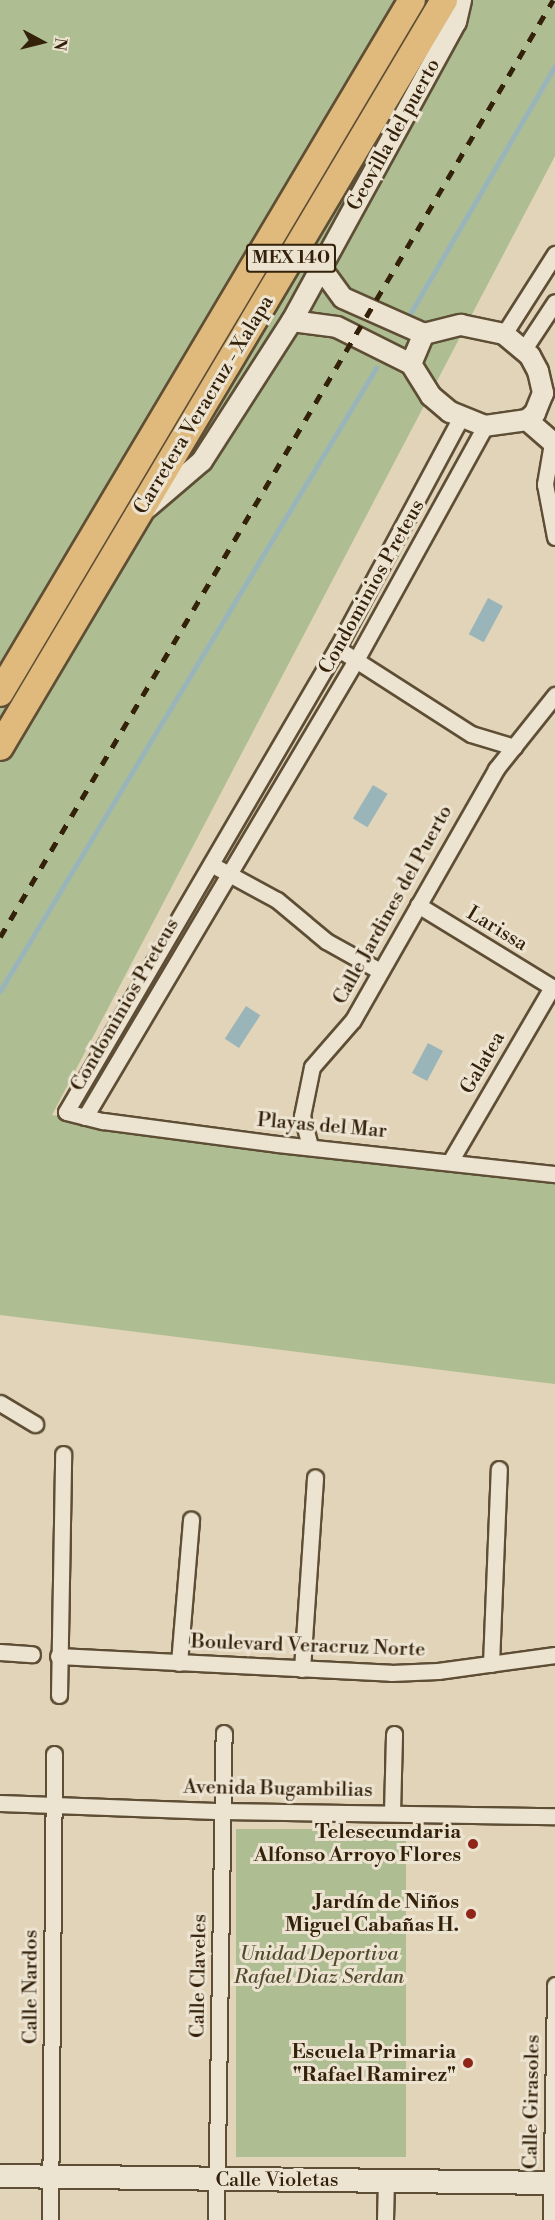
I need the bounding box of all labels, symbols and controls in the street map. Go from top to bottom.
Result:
north arrow [12,12,72,72]
text: N [49,37,71,52]
street label: Geovilla del puerto [342,55,446,215]
road number: MEX 140 [244,243,338,273]
street label: Carretera Veracruz - Xalapa [129,291,279,519]
street label: Condominios Preteus [314,496,430,678]
street label: Calle Jardines del Puerto [328,801,458,1009]
street label: Larissa [462,902,532,956]
street label: Condominios Preteus [66,914,184,1096]
street label: Galatea [456,1028,510,1098]
street label: Playas del Mar [256,1108,388,1144]
street label: Boulevard Veracruz Norte [190,1630,426,1662]
street label: Avenida Bugambilias [183,1775,373,1803]
place label: Telesecundaria Alfonso Arroyo Flores [253,1820,461,1867]
marker: Telesecundaria Alfonso Arroyo Flores [466,1837,480,1851]
place label: Jardín de Niños Miguel Cabañas H. [285,1890,459,1937]
marker: Jardín de Niños Miguel Cabañas H. [464,1907,478,1921]
street label: Calle Claveles [186,1914,212,2038]
street label: Calle Nardos [19,1930,43,2044]
park label: Unidad Deportiva Rafael Diaz Serdan [234,1942,404,1989]
street label: Calle Girasoles [519,2034,545,2170]
place label: Escuela Primaria "Rafael Ramirez" [292,2040,456,2087]
marker: Escuela Primaria "Rafael Ramirez" [461,2056,475,2070]
street label: Calle Violetas [215,2168,339,2192]

